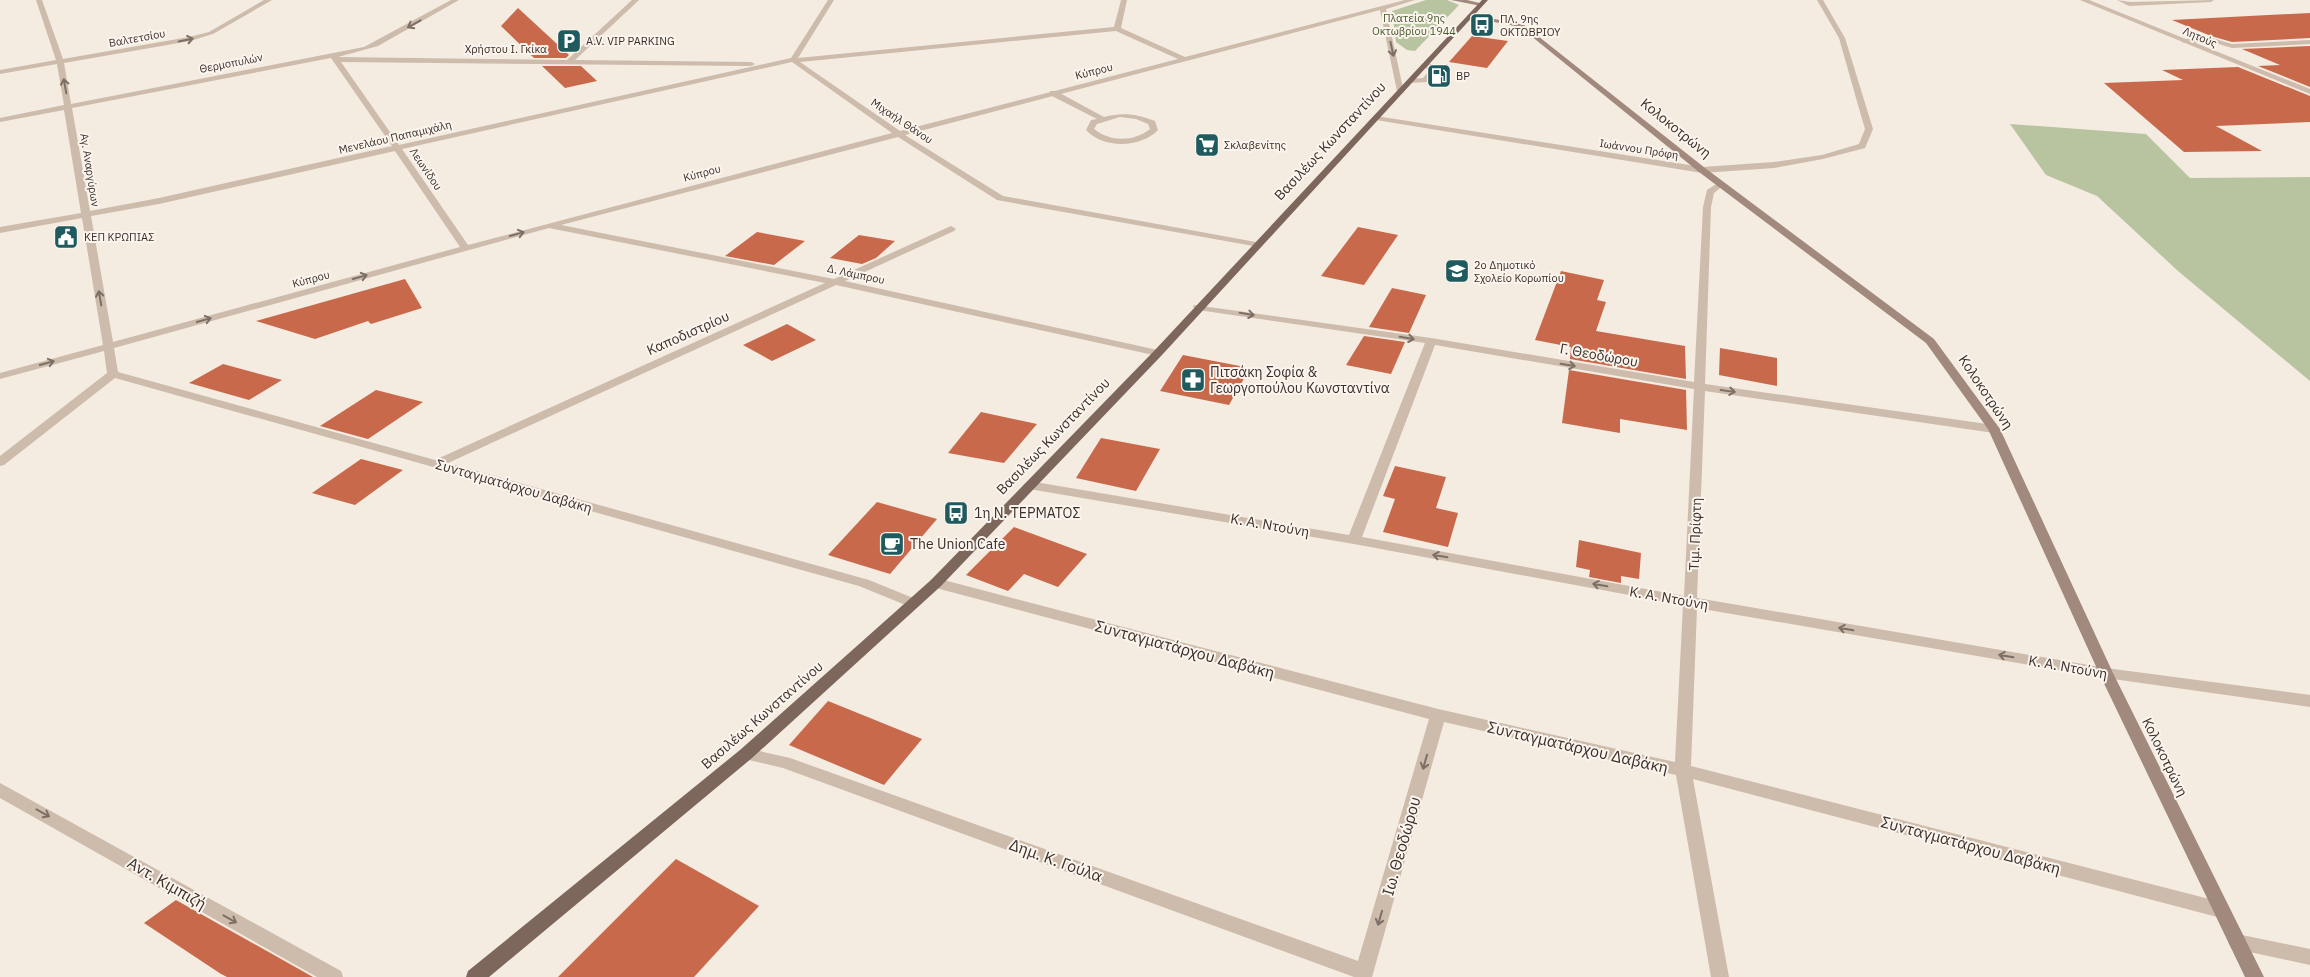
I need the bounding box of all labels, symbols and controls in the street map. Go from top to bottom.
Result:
park label: Πλατεία 9ης Οκτωβρίου 1944 [1372,11,1456,38]
bus stop icon: ΠΛ. 9ης ΟΚΤΩΒΡΙΟΥ [1469,12,1495,38]
place label: ΠΛ. 9ης ΟΚΤΩΒΡΙΟΥ [1500,12,1561,39]
one-way arrow [406,19,421,29]
street label: Λητούς [2181,24,2219,50]
street label: Βαλτετσίου [108,26,166,50]
parking icon: A.V. VIP PARKING [556,28,582,54]
place label: A.V. VIP PARKING [586,34,675,48]
one-way arrow [177,35,193,44]
one-way arrow [1388,41,1397,57]
street label: Χρήστου Ι. Γκίκα [465,42,547,56]
street label: Θερμοπυλών [198,50,264,76]
street label: Κύπρου [1074,60,1114,82]
fuel station icon: BP [1426,63,1452,89]
place label: BP [1456,69,1470,83]
street label: Βασιλέως Κωνσταντίνου [1270,78,1390,204]
one-way arrow [59,79,69,95]
street label: Κολοκοτρώνη [1637,94,1715,162]
street label: Μιχαήλ Θάνου [868,95,936,147]
street label: Μενελάου Παπαμιχάλη [337,117,453,157]
street label: Αγ. Αναργύρων [77,132,103,208]
supermarket icon: Σκλαβενίτης [1194,132,1220,158]
street label: Ιωάννου Πρόφη [1598,136,1680,162]
place label: Σκλαβενίτης [1224,138,1286,152]
street label: Λεωνίδου [407,145,445,193]
street label: Κύπρου [682,161,722,185]
public building icon: ΚΕΠ ΚΡΩΠΙΑΣ [53,224,79,250]
one-way arrow [509,229,525,238]
place label: ΚΕΠ ΚΡΩΠΙΑΣ [84,230,154,244]
school or university icon: 2ο Δημοτικό Σχολείο Κορωπίου [1444,258,1470,284]
place label: 2ο Δημοτικό Σχολείο Κορωπίου [1474,258,1564,285]
street label: Δ. Λάμπρου [826,261,886,287]
street label: Κύπρου [291,267,331,291]
one-way arrow [352,272,368,281]
one-way arrow [95,291,105,307]
street label: Καποδιστρίου [644,307,732,359]
one-way arrow [1238,309,1254,319]
one-way arrow [195,315,211,324]
one-way arrow [1399,333,1415,343]
street label: Γ. Θεοδώρου [1559,339,1639,371]
street label: Κολοκοτρώνη [1955,351,2017,433]
one-way arrow [39,358,55,368]
one-way arrow [1559,360,1575,370]
place label: Πιτσάκη Σοφία & Γεωργοπούλου Κωνσταντίνα [1210,363,1390,397]
pharmacy icon: Πιτσάκη Σοφία & Γεωργοπούλου Κωνσταντίνα [1180,367,1206,393]
street label: Βασιλέως Κωνσταντίνου [992,374,1114,498]
one-way arrow [1720,386,1736,396]
street label: Συνταγματάρχου Δαβάκη [434,455,594,517]
street label: Τιμ. Πρίφτη [1685,497,1705,571]
bus stop icon: 1η Ν. ΤΕΡΜΑΤΟΣ [943,500,969,526]
place label: 1η Ν. ΤΕΡΜΑΤΟΣ [974,504,1080,522]
street label: Κ. Α. Ντούνη [1229,509,1311,541]
cafe icon: The Union Cafe [879,531,905,557]
place label: The Union Cafe [910,535,1006,553]
one-way arrow [1433,550,1449,560]
one-way arrow [1592,580,1608,590]
street label: Κ. Α. Ντούνη [1628,582,1710,614]
street label: Συνταγματάρχου Δαβάκη [1093,615,1277,683]
one-way arrow [1839,623,1855,633]
one-way arrow [1999,651,2015,661]
street label: Κ. Α. Ντούνη [2027,651,2109,683]
street label: Βασιλέως Κωνσταντίνου [697,657,827,773]
street label: Κολοκοτρώνη [2138,715,2192,799]
street label: Συνταγματάρχου Δαβάκη [1486,716,1670,778]
one-way arrow [1419,754,1429,770]
street label: Ιω. Θεοδώρου [1377,794,1425,898]
one-way arrow [35,808,50,818]
street label: Συνταγματάρχου Δαβάκη [1879,811,2063,879]
street label: Δημ. Κ. Γούλα [1007,834,1105,886]
street label: Αντ. Κιμπιζή [124,852,210,914]
one-way arrow [1374,910,1384,926]
one-way arrow [222,914,237,924]

